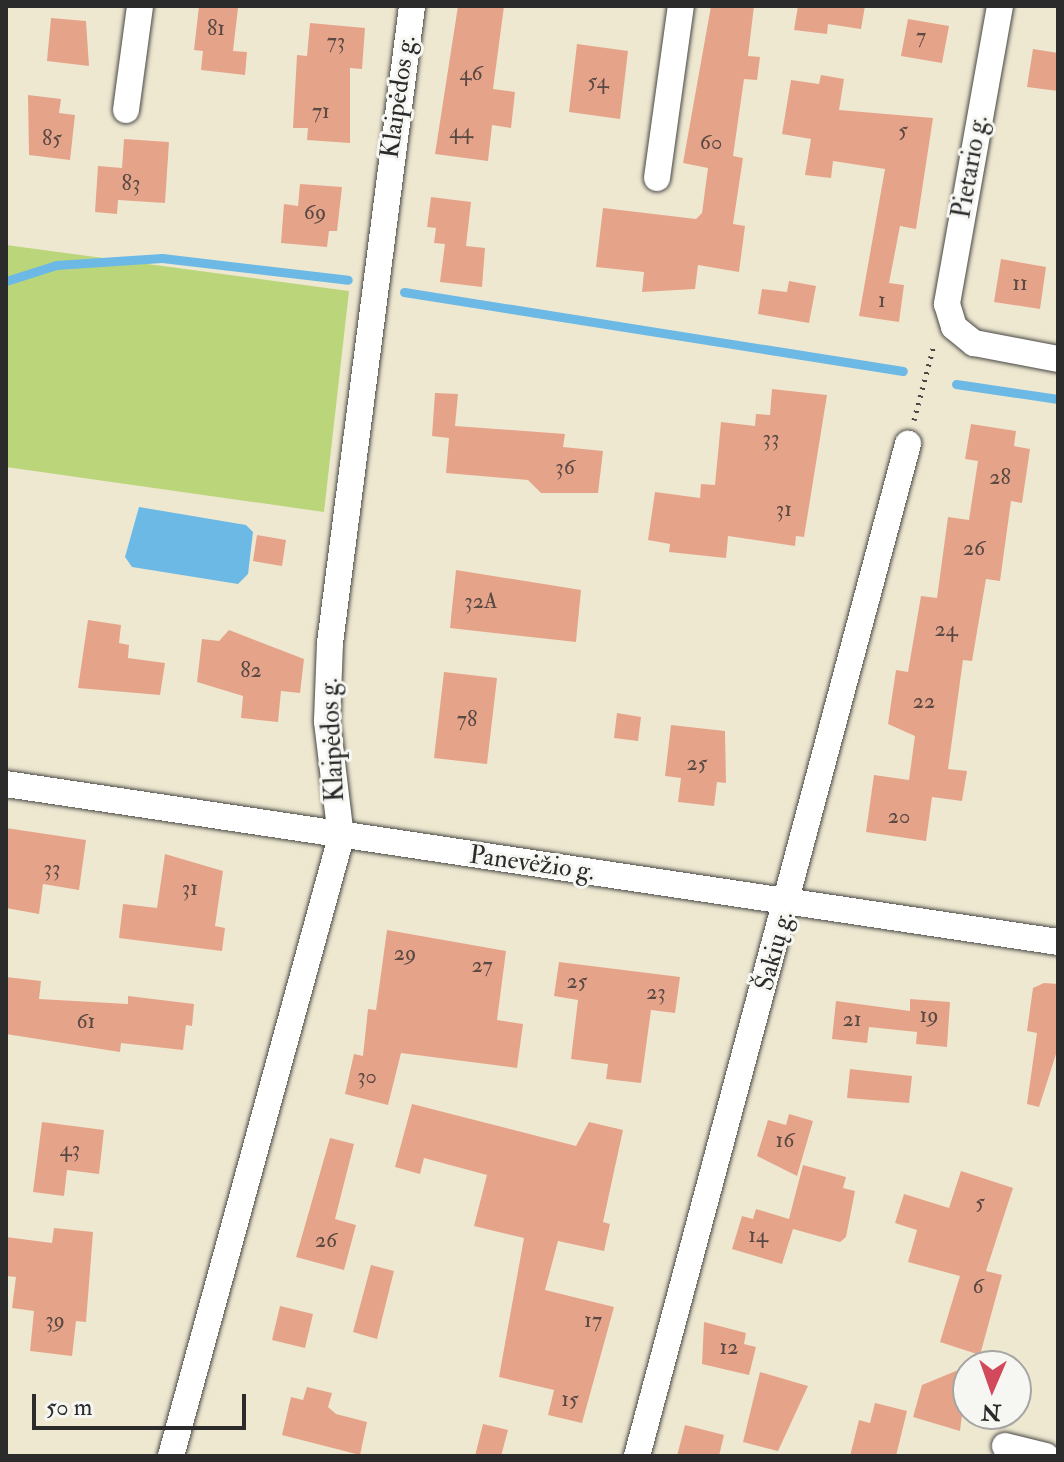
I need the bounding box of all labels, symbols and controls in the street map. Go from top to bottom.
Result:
house number: 81 [207,16,225,42]
house number: 7 [916,24,926,50]
house number: 73 [327,29,345,55]
street label: Klaipėdos g. [375,34,423,160]
house number: 46 [460,61,482,87]
house number: 54 [588,69,608,95]
house number: 71 [312,99,330,125]
street label: Pietario g. [947,113,995,221]
house number: 5 [898,118,908,144]
house number: 44 [449,119,473,145]
house number: 85 [42,126,62,152]
house number: 60 [700,130,722,156]
house number: 83 [122,171,140,197]
house number: 69 [304,200,326,226]
house number: 11 [1012,271,1028,297]
house number: 1 [878,288,886,314]
house number: 33 [763,426,779,452]
house number: 36 [555,455,575,481]
house number: 28 [989,465,1011,491]
house number: 31 [776,497,792,523]
house number: 26 [963,536,985,562]
house number: 32A [464,589,498,615]
house number: 24 [934,617,958,643]
house number: 82 [240,658,262,684]
street label: Klaipėdos g. [314,677,352,803]
house number: 22 [913,689,935,715]
house number: 78 [457,707,477,733]
house number: 25 [687,751,707,777]
house number: 20 [888,804,910,830]
street label: Panevėžio g. [467,840,597,888]
house number: 33 [44,856,60,882]
house number: 31 [182,876,198,902]
street label: Šakių g. [749,908,801,994]
house number: 29 [394,941,416,967]
house number: 27 [471,953,493,979]
house number: 25 [567,969,587,995]
house number: 23 [646,980,666,1006]
house number: 19 [919,1003,939,1029]
house number: 21 [842,1007,862,1033]
house number: 61 [77,1009,95,1035]
house number: 30 [357,1064,377,1090]
house number: 16 [776,1128,794,1154]
house number: 43 [60,1137,80,1163]
house number: 5 [975,1190,985,1216]
house number: 14 [748,1223,768,1249]
house number: 26 [315,1228,337,1254]
house number: 6 [972,1274,984,1300]
house number: 39 [45,1308,65,1334]
house number: 17 [584,1308,602,1334]
house number: 12 [719,1335,739,1361]
north arrow [952,1350,1032,1430]
scale bar [36,1378,250,1428]
house number: 15 [561,1387,579,1413]
text: 50 m [46,1392,92,1423]
text: N [981,1398,1002,1426]

